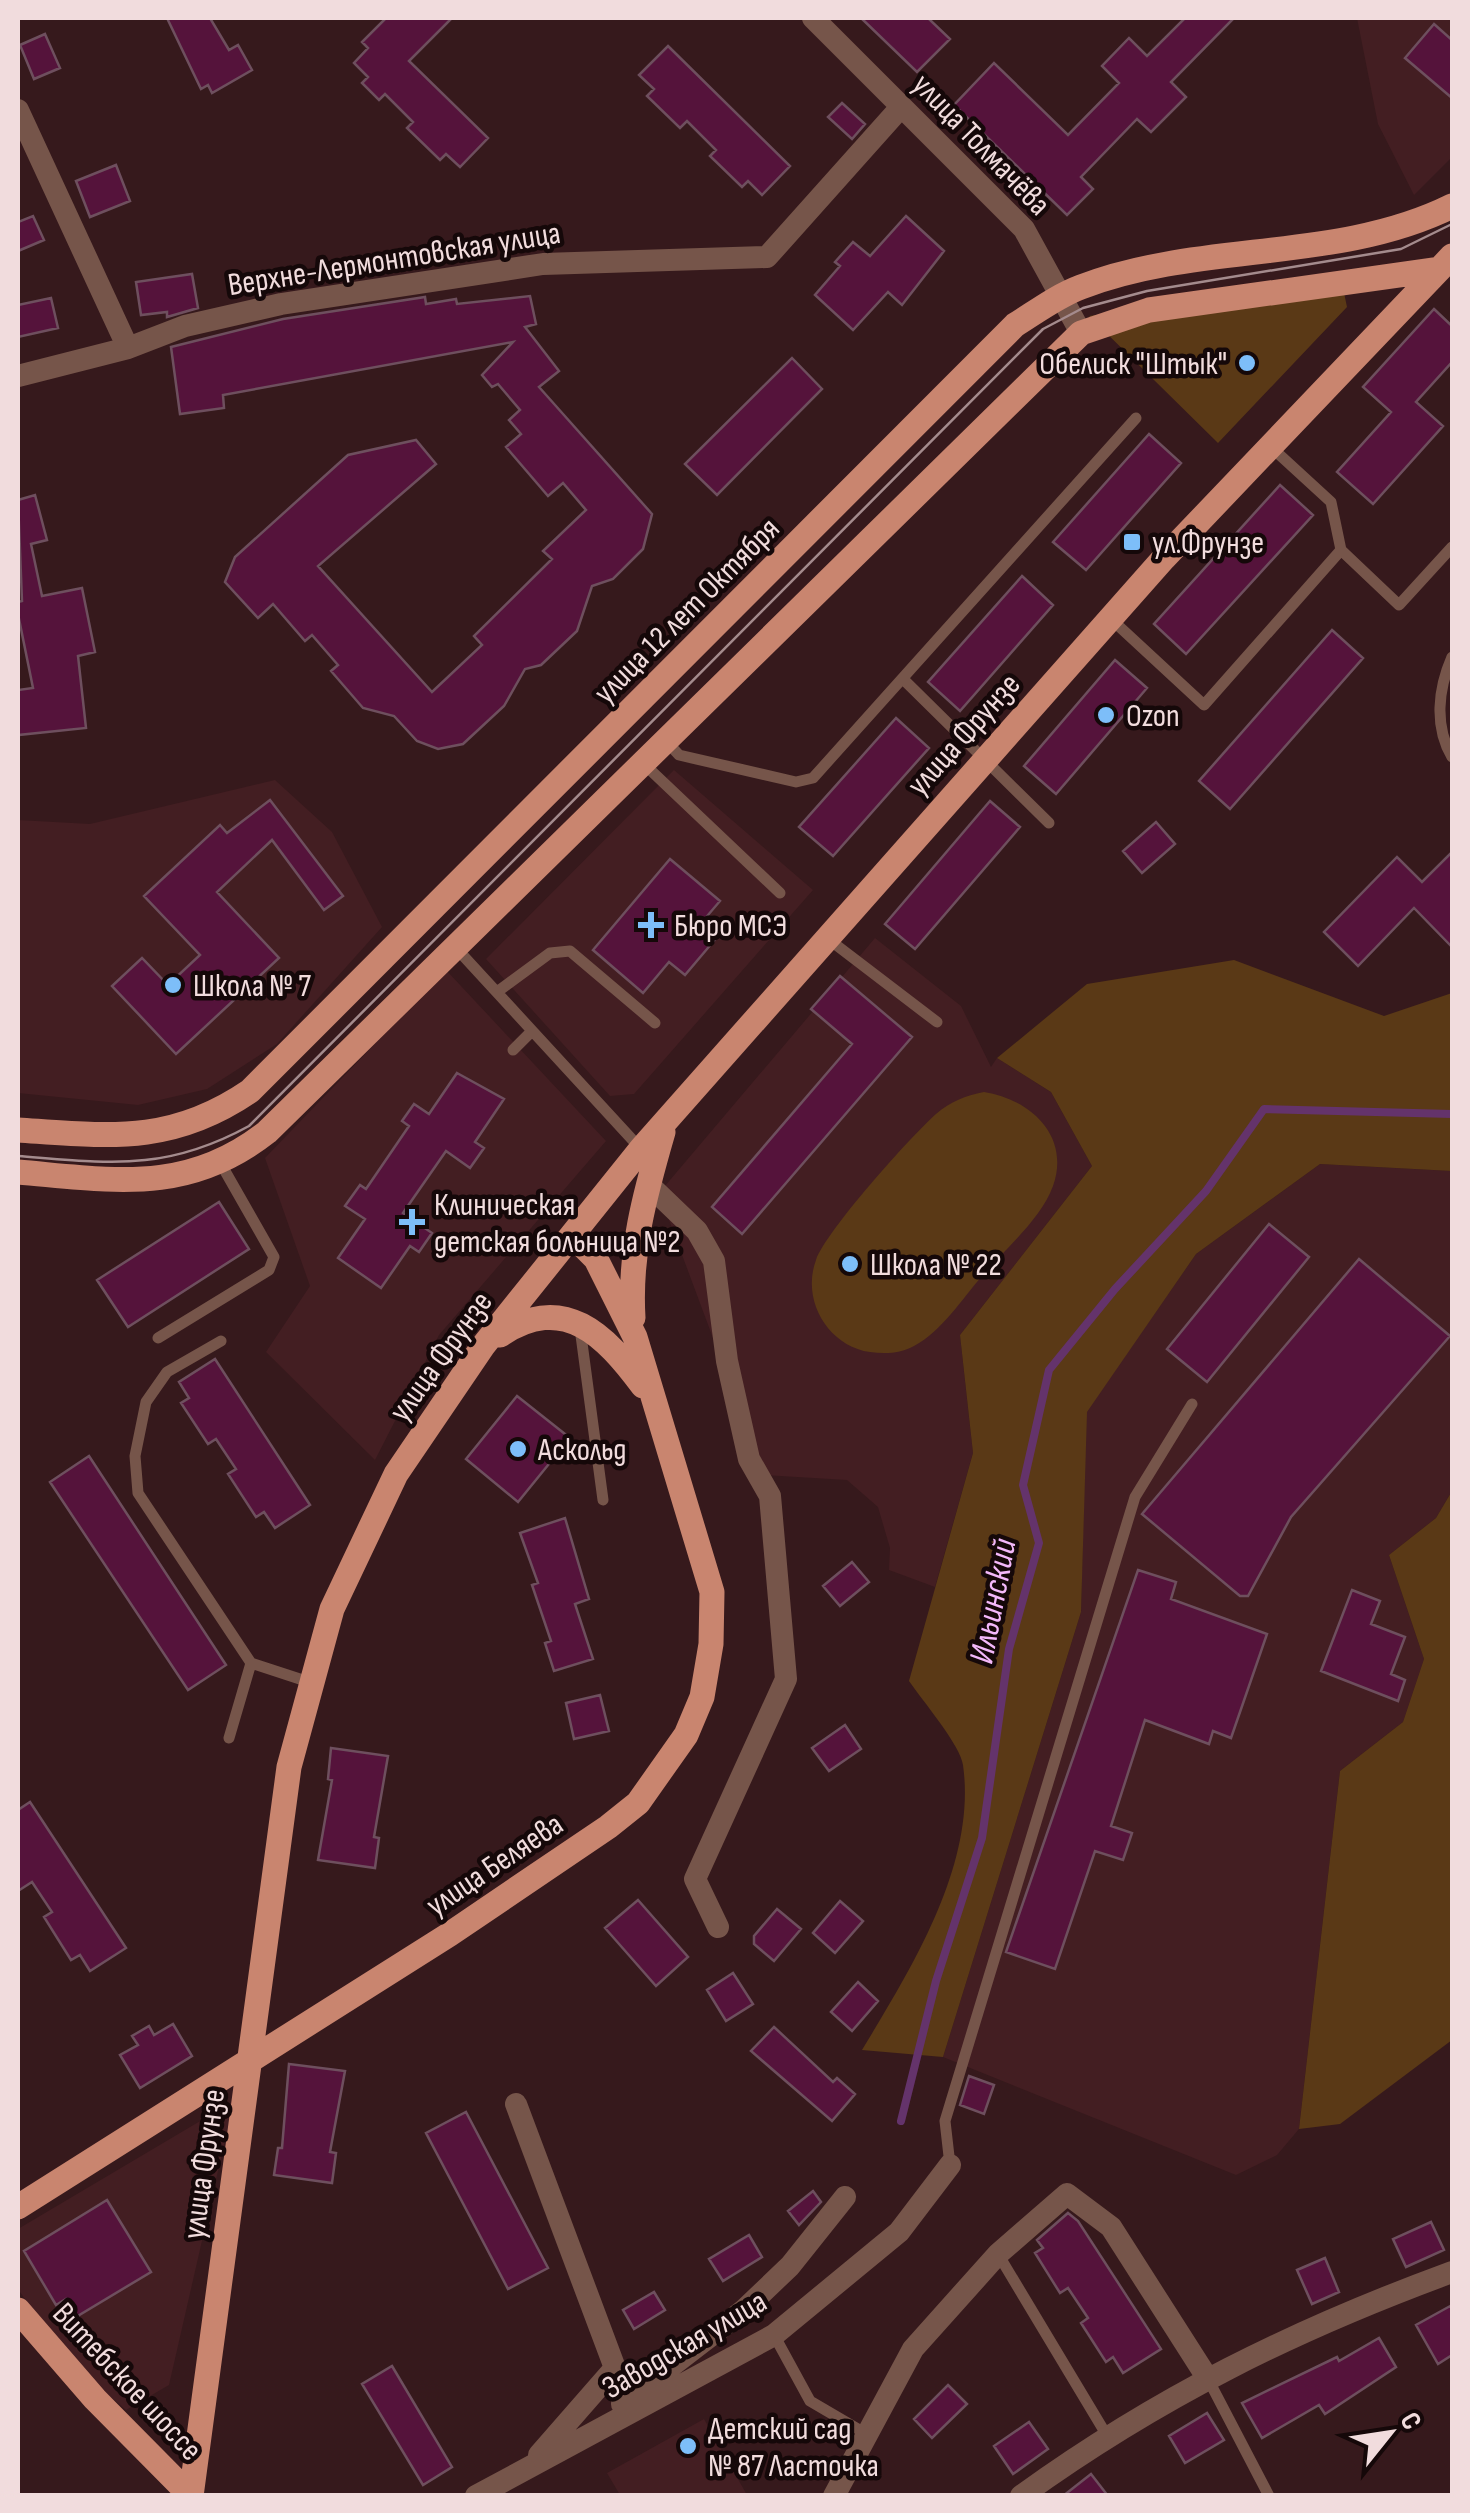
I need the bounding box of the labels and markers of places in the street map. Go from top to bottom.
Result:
place label: Обелиск "Штык" [1039,345,1227,384]
marker: Обелиск "Штык" [1236,352,1258,374]
place label: ул.Фрунзе [1152,524,1264,563]
marker: ул.Фрунзе [1121,531,1143,553]
place label: Ozon [1126,697,1180,736]
marker: Ozon [1095,704,1117,726]
place label: Бюро МСЭ [674,907,787,946]
marker: Бюро МСЭ [638,912,664,938]
place label: Школа № 7 [193,967,311,1006]
marker: Школа № 7 [162,974,184,996]
place label: Клиническая детская больница №2 [434,1186,680,1262]
marker: Клиническая детская больница №2 [399,1209,425,1235]
place label: Школа № 22 [870,1246,1002,1285]
marker: Школа № 22 [839,1253,861,1275]
place label: Аскольд [537,1431,626,1470]
marker: Аскольд [507,1438,529,1460]
place label: Детский сад № 87 Ласточка [708,2410,879,2486]
marker: Детский сад № 87 Ласточка [677,2435,699,2457]

